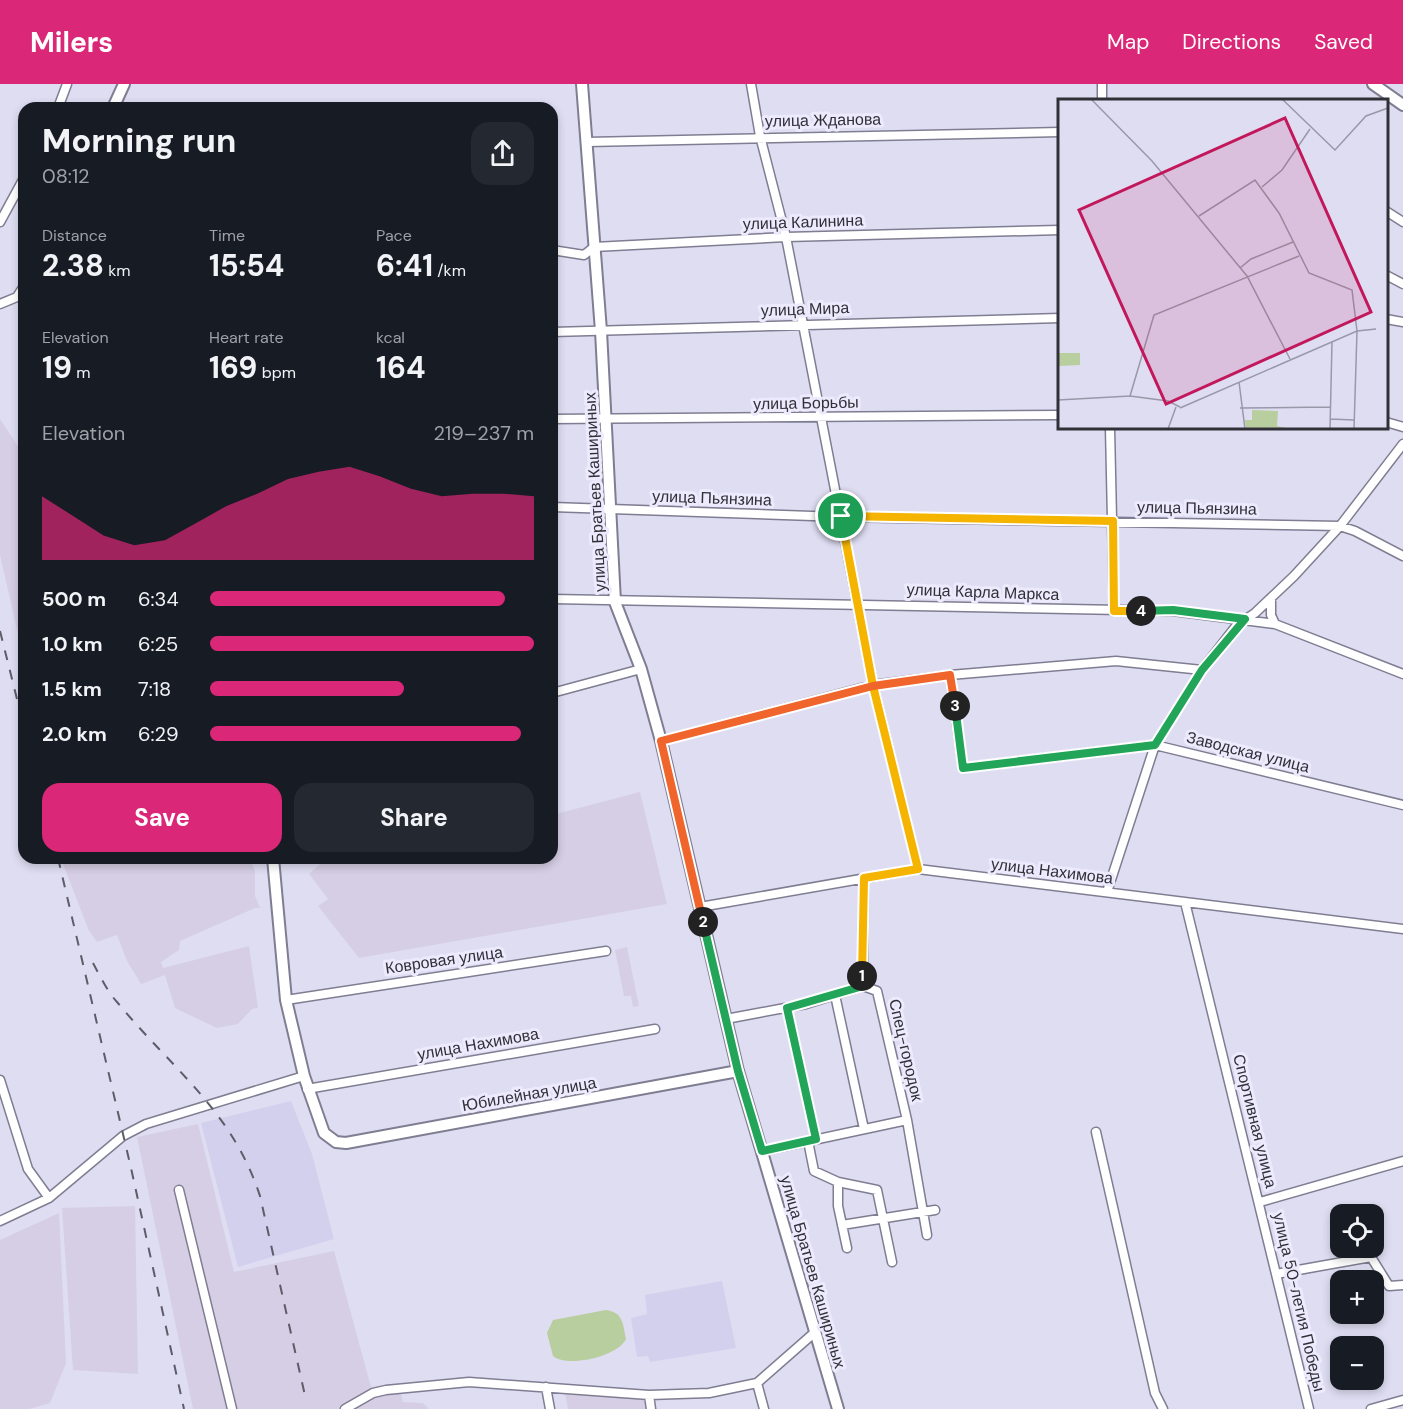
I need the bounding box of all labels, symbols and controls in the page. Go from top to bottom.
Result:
text: Milers [30,24,113,61]
text: Map [1107,28,1149,56]
text: Directions [1182,28,1281,56]
text: Saved [1314,28,1373,56]
inset map [1058,99,1388,429]
street label: улица Жданова [765,108,881,132]
text: Morning run [42,119,236,162]
button: share [471,122,534,185]
text: 08:12 [42,163,90,189]
street label: улица Калинина [743,209,864,235]
text: Distance [42,225,107,246]
text: Time [209,225,245,246]
text: Pace [376,225,412,246]
text: 2.38 [42,246,104,285]
text: 15:54 [209,246,284,285]
text: 6:41 [376,246,433,285]
text: km [104,260,131,281]
text: /km [433,260,466,281]
street label: улица Мира [761,297,850,321]
text: Elevation [42,327,109,348]
text: Heart rate [209,327,284,348]
text: kcal [376,327,405,348]
text: 19 [42,348,72,387]
text: 169 [209,348,257,387]
text: 164 [376,348,425,387]
text: m [72,362,91,383]
text: bpm [257,362,296,383]
street label: улица Братьев Кашириных [579,392,611,592]
street label: улица Борьбы [753,392,859,414]
text: Elevation [42,420,125,446]
text: 219–237 m [433,420,534,446]
street label: улица Пьянзина [652,485,772,511]
pin [815,490,866,541]
street label: улица Пьянзина [1137,496,1257,520]
icon: arrive [824,499,857,532]
street label: улица Карла Маркса [906,579,1060,605]
text: 500 m [42,586,106,612]
text: 6:34 [138,586,179,612]
pin: 4 [1126,596,1156,626]
text: 4 [1136,600,1146,621]
text: 1.0 km [42,631,103,657]
text: 6:25 [138,631,178,657]
text: 1.5 km [42,676,102,702]
text: 7:18 [138,676,171,702]
pin: 3 [940,691,970,721]
text: 3 [950,695,960,716]
text: 2.0 km [42,721,107,747]
text: 6:29 [138,721,178,747]
street label: Заводская улица [1184,727,1312,777]
button: Save [42,783,282,852]
button: Share [294,783,534,852]
street label: улица Нахимова [990,853,1114,889]
pin: 2 [688,907,718,937]
text: 2 [698,911,708,932]
street label: Ковровая улица [384,941,504,979]
pin: 1 [847,961,877,991]
text: 1 [859,965,865,986]
street label: Спец-городок [884,997,928,1104]
street label: улица Нахимова [416,1023,540,1065]
street label: Спортивная улица [1228,1052,1282,1190]
street label: Юбилейная улица [460,1072,598,1116]
street label: улица Братьев Кашириных [775,1173,851,1371]
map controls [1330,1204,1384,1390]
button: locate [1330,1204,1384,1258]
street label: улица 50-летия Победы [1268,1210,1330,1394]
button: + [1330,1270,1384,1324]
button: − [1330,1336,1384,1390]

